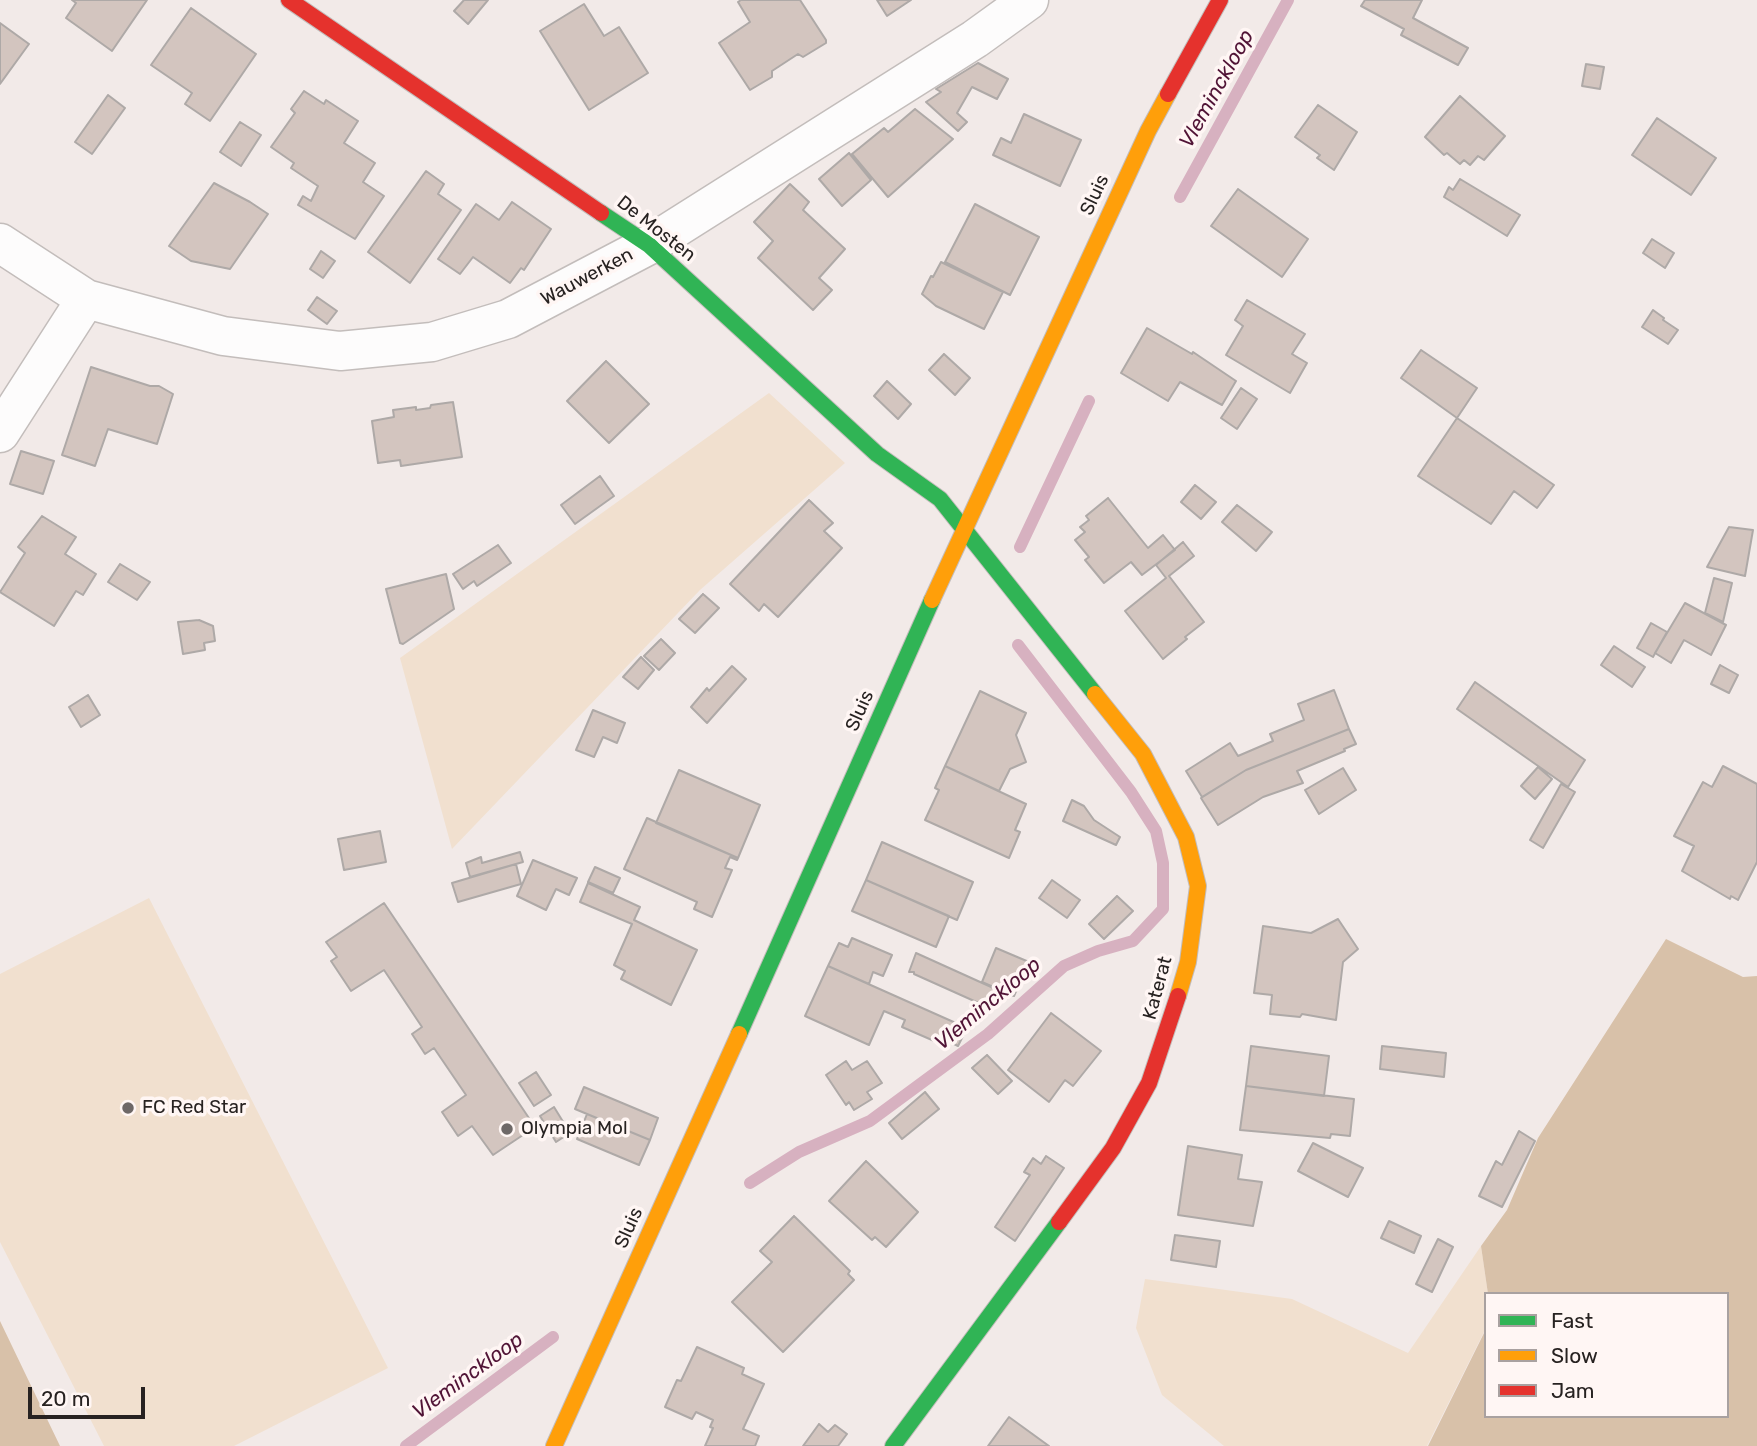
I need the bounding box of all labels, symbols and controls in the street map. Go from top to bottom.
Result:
water label: Vleminckloop [1174,26,1260,152]
street label: Sluis [1076,171,1114,219]
street label: De Mosten [612,191,700,267]
street label: Wauwerken [537,243,637,311]
street label: Sluis [841,687,879,735]
water label: Vleminckloop [930,952,1046,1056]
street label: Katerat [1139,954,1177,1022]
place label: FC Red Star [142,1097,246,1119]
marker: FC Red Star [120,1100,136,1116]
place label: Olympia Mol [521,1118,628,1140]
marker: Olympia Mol [499,1121,515,1137]
street label: Sluis [610,1204,648,1252]
legend [1484,1292,1729,1418]
text: Fast [1551,1308,1593,1333]
water label: Vleminckloop [408,1327,528,1425]
text: Slow [1551,1343,1598,1368]
scale bar [32,1372,149,1416]
text: Jam [1551,1378,1595,1403]
text: 20 m [41,1386,90,1411]

